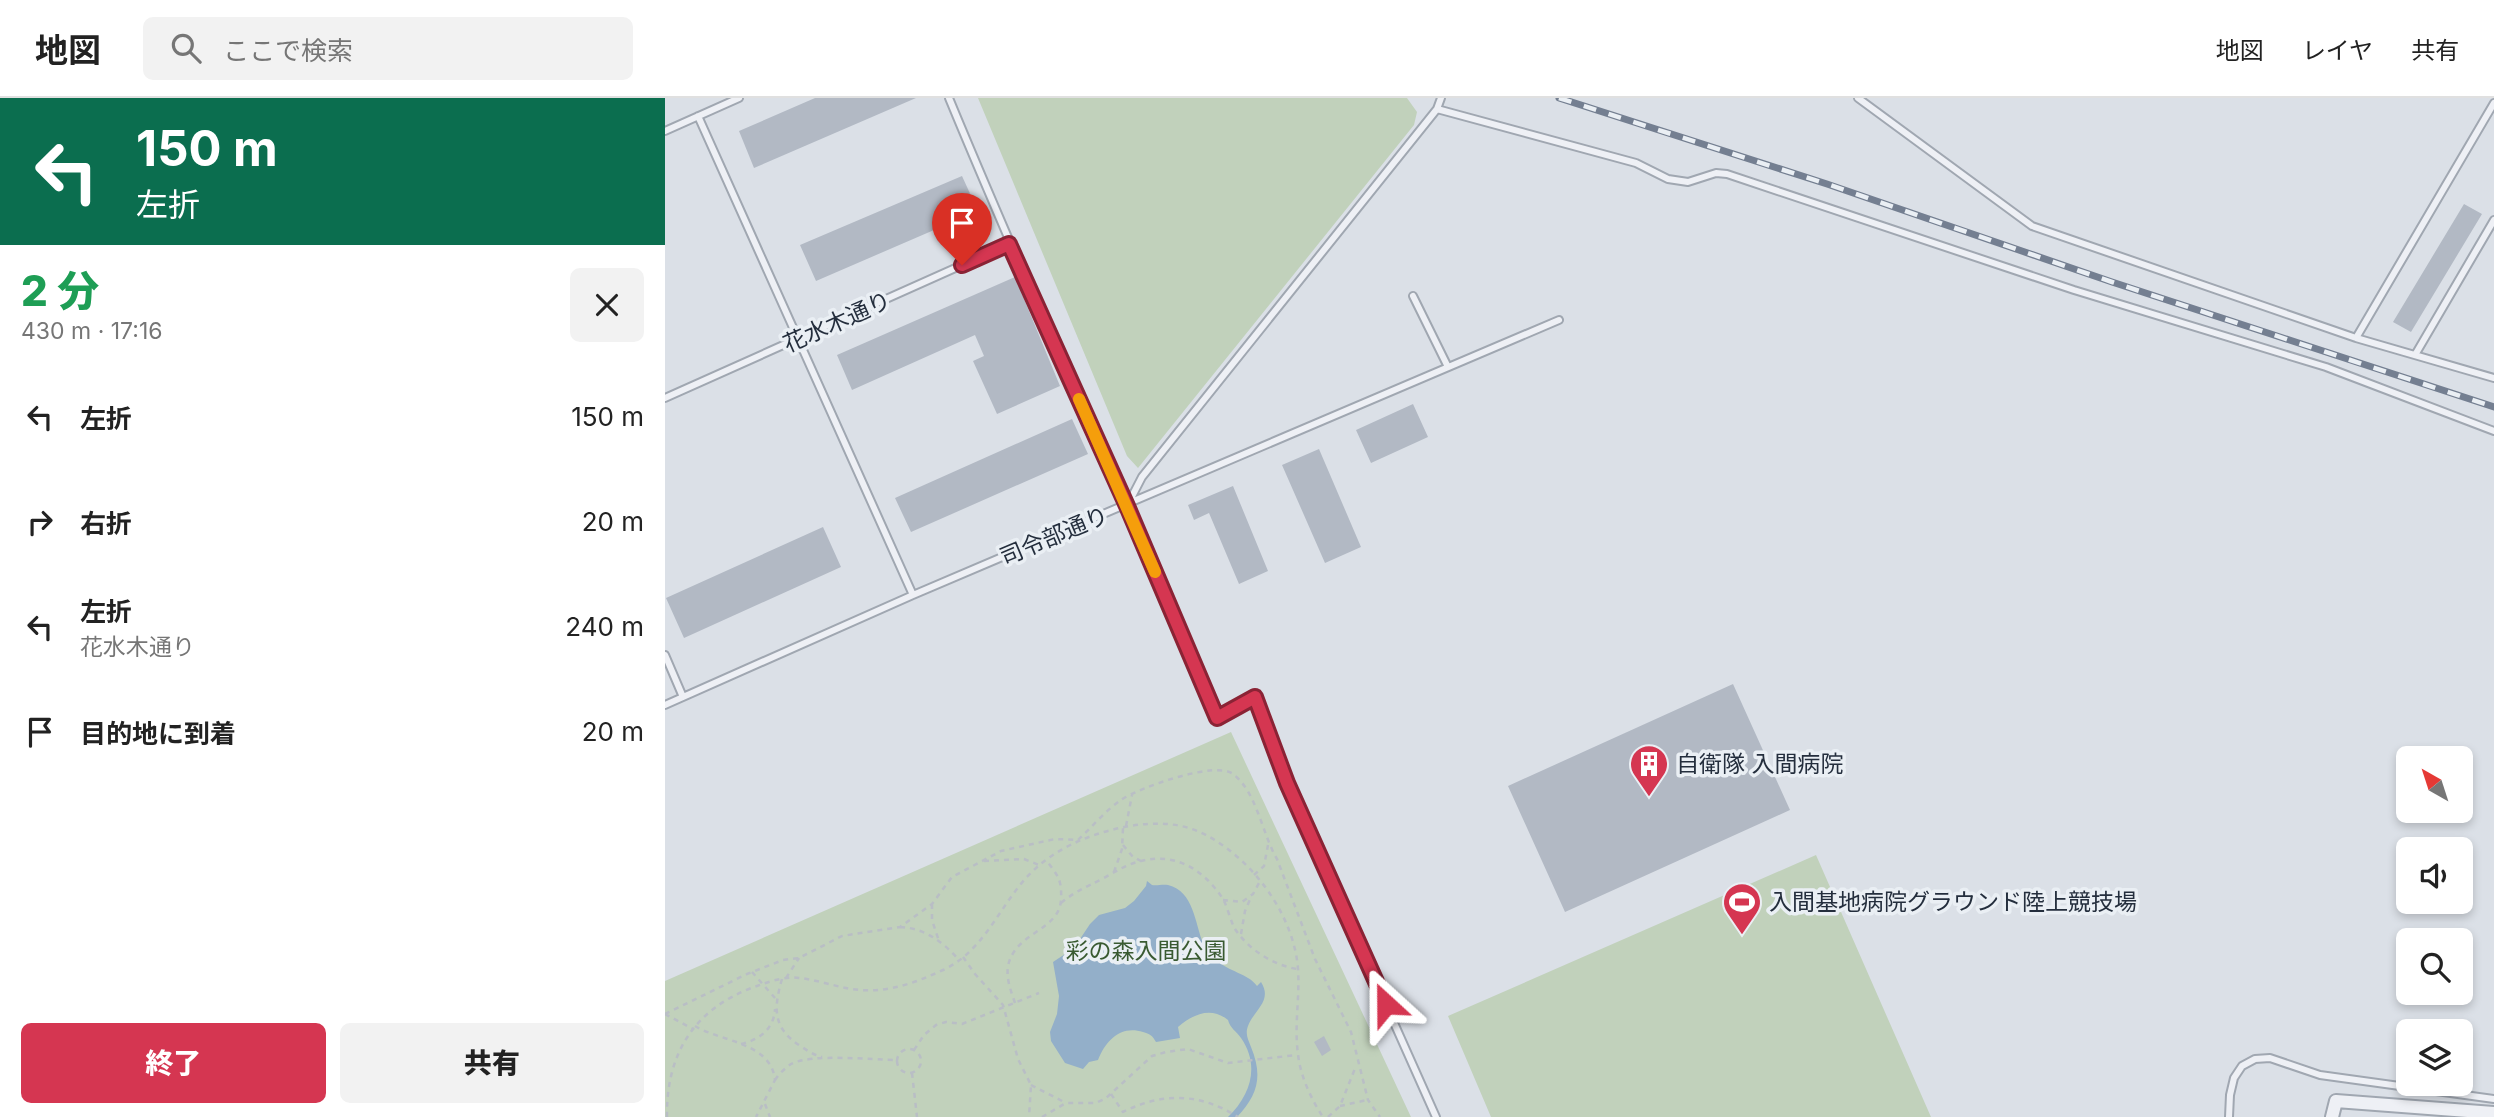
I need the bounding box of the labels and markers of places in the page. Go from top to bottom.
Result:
pin [932,193,992,265]
building icon: 自衛隊 入間病院 [1628,743,1670,798]
place label: 自衛隊 入間病院 [1676,750,1843,778]
sports icon: 入間基地病院グラウンド陸上競技場 [1721,881,1763,936]
place label: 入間基地病院グラウンド陸上競技場 [1769,888,2137,916]

